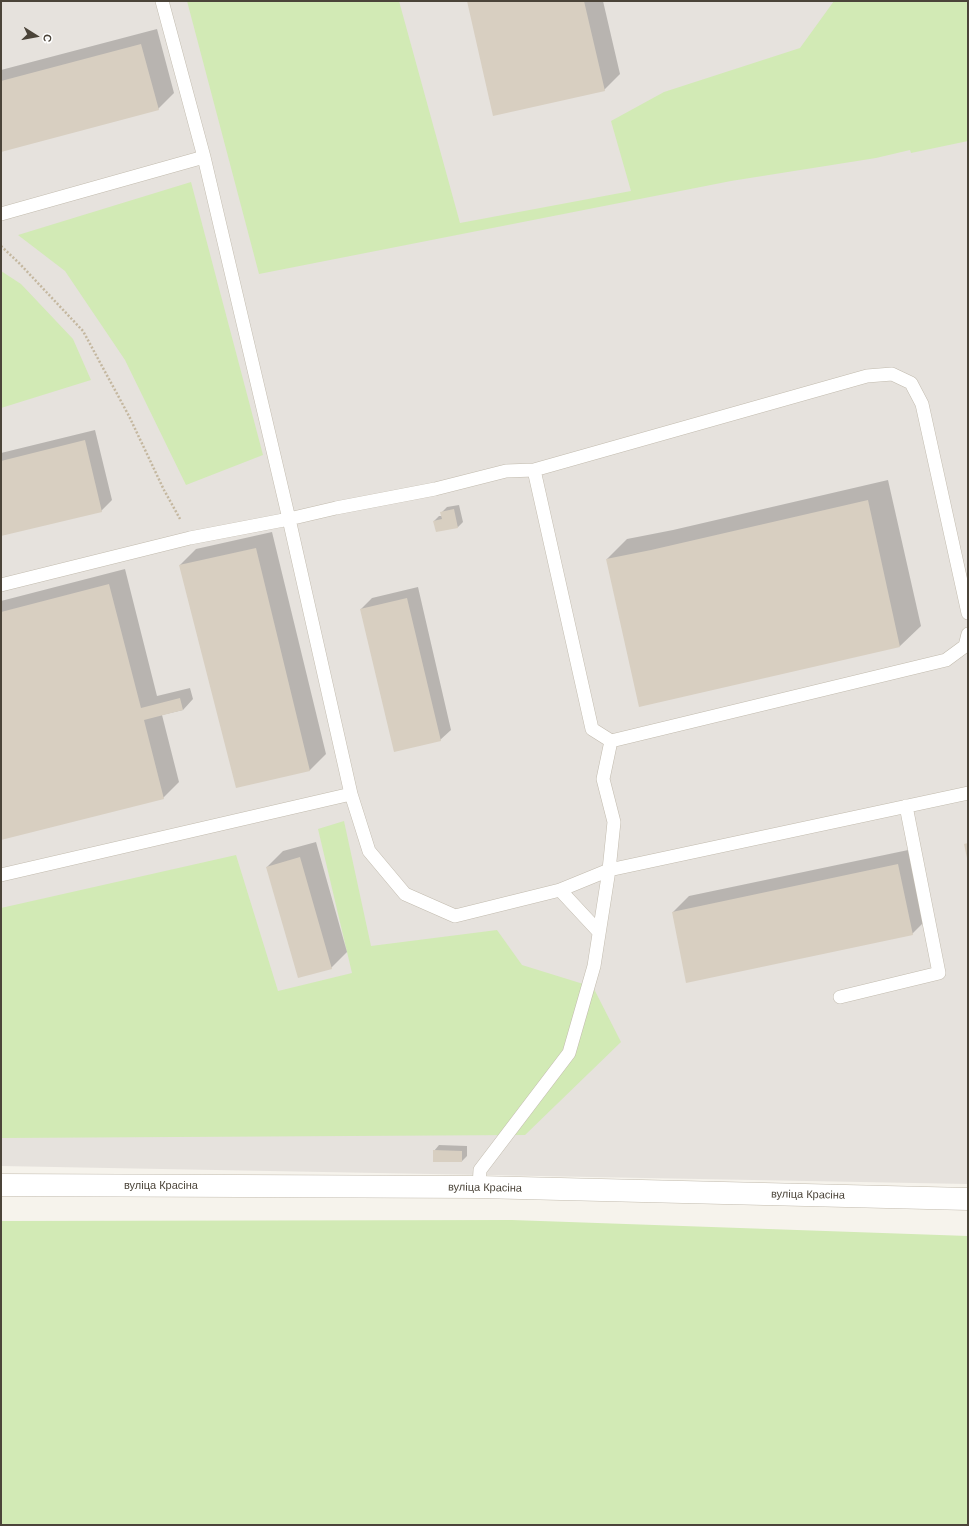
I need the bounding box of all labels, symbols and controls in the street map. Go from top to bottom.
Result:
north arrow [16,16,56,56]
text: С [41,33,54,43]
street label: вуліца Красіна [124,1179,198,1193]
street label: вуліца Красіна [448,1181,522,1195]
street label: вуліца Красіна [771,1188,845,1202]

